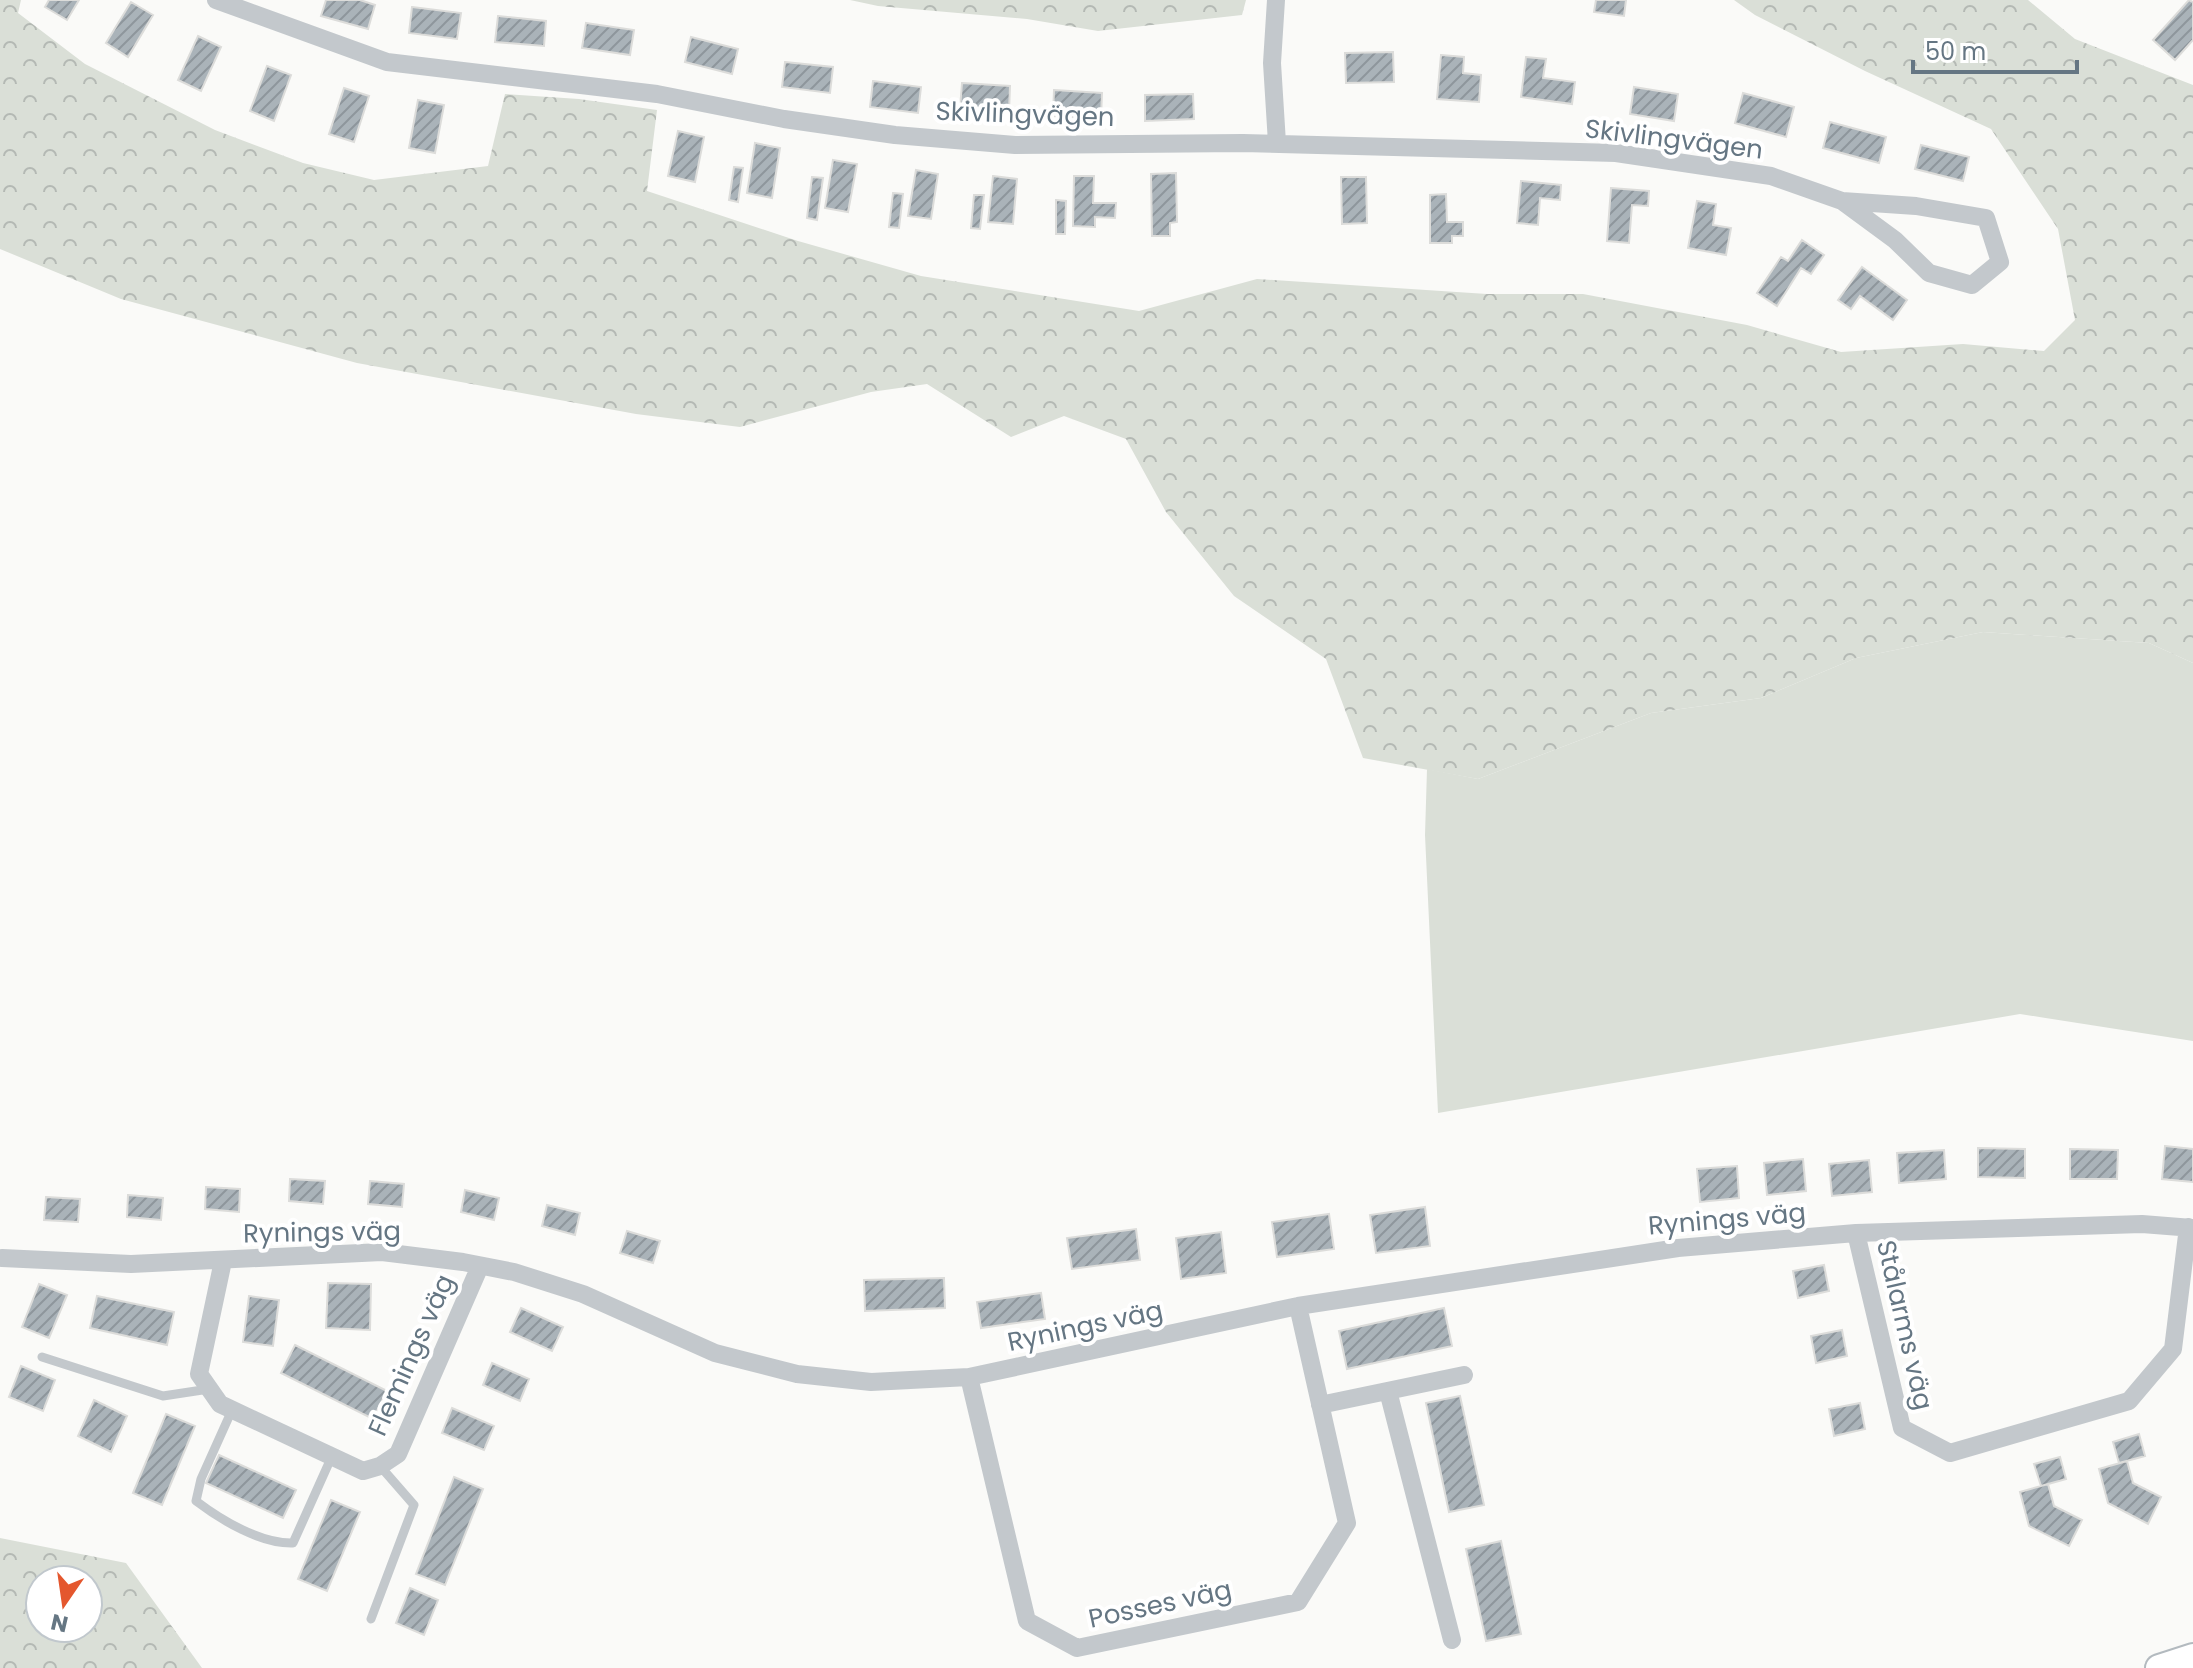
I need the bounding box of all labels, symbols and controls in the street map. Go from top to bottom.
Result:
scale bar [1913,24,2077,74]
text: 50 m [1925,35,1986,68]
street label: Skivlingvägen [935,93,1115,135]
street label: Skivlingvägen [1583,110,1765,168]
street label: Rynings väg [1647,1194,1807,1244]
street label: Rynings väg [243,1213,401,1251]
street label: Stålarms väg [1868,1237,1942,1413]
street label: Flemings väg [359,1269,463,1441]
street label: Rynings väg [1004,1292,1166,1360]
north arrow [24,1564,104,1644]
street label: Posses väg [1085,1571,1235,1637]
text: N [48,1606,71,1640]

